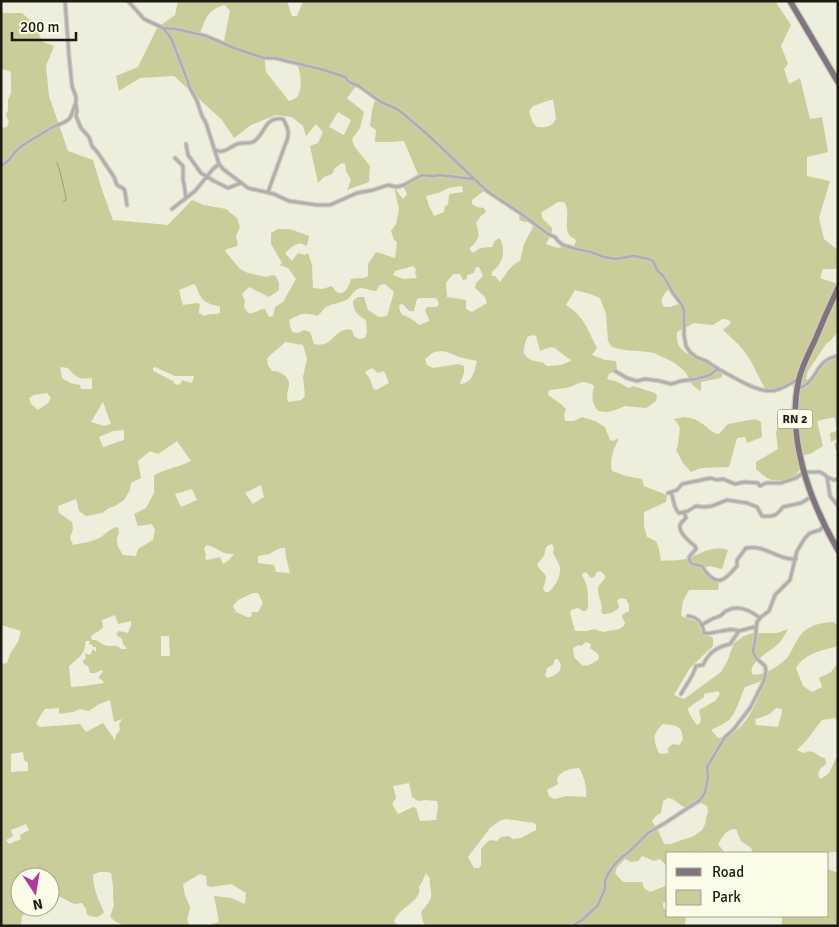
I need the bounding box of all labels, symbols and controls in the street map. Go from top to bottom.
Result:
scale bar [12,10,76,42]
text: 200 m [20,18,60,36]
road number: RN 2 [778,409,812,428]
legend [666,852,829,917]
text: Road [712,863,744,881]
north arrow [10,867,60,917]
text: Park [712,888,741,906]
text: N [31,895,44,914]

